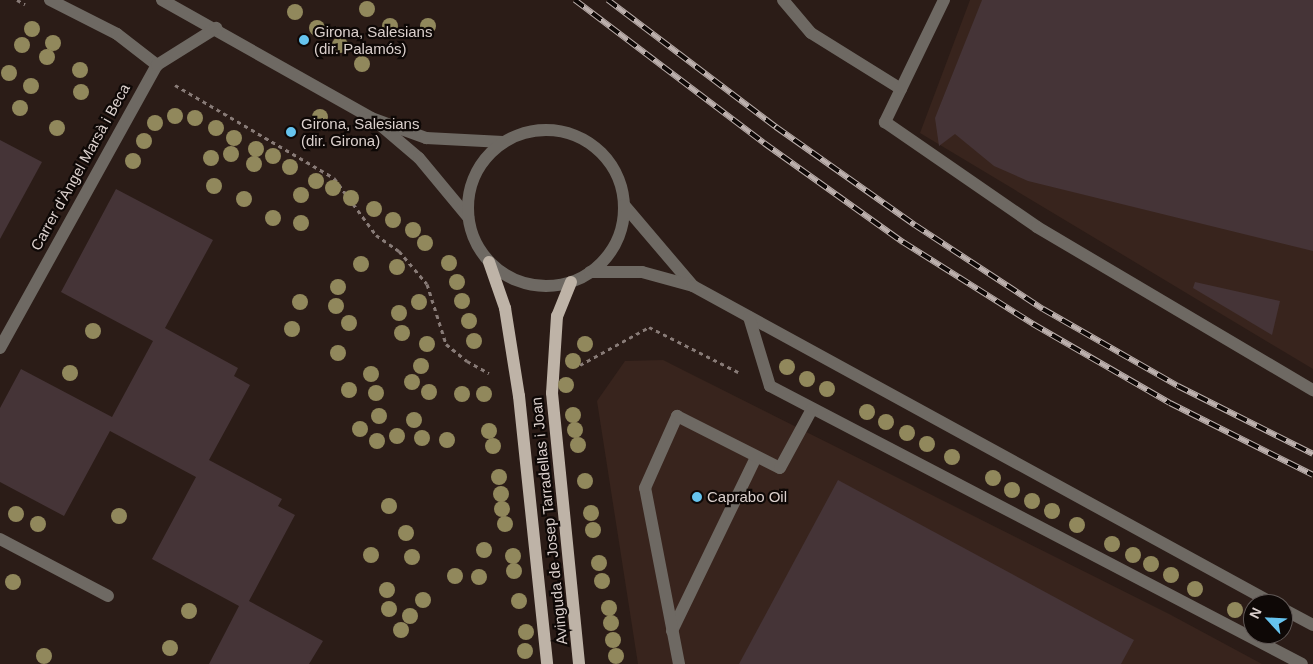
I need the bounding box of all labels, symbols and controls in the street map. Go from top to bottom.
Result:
place label: Girona, Salesians (dir. Palamós) [314,22,432,57]
marker: Girona, Salesians (dir. Palamós) [298,34,310,46]
street label: Carrer d'Àngel Marsà i Beca [27,80,133,254]
place label: Girona, Salesians (dir. Girona) [301,114,419,149]
marker: Girona, Salesians (dir. Girona) [285,126,297,138]
street label: Avinguda de Josep Tarradellas i Joan [527,396,571,646]
place label: Caprabo Oil [707,488,787,506]
marker: Caprabo Oil [691,491,703,503]
north arrow [1243,594,1293,644]
text: N [1246,605,1265,621]

